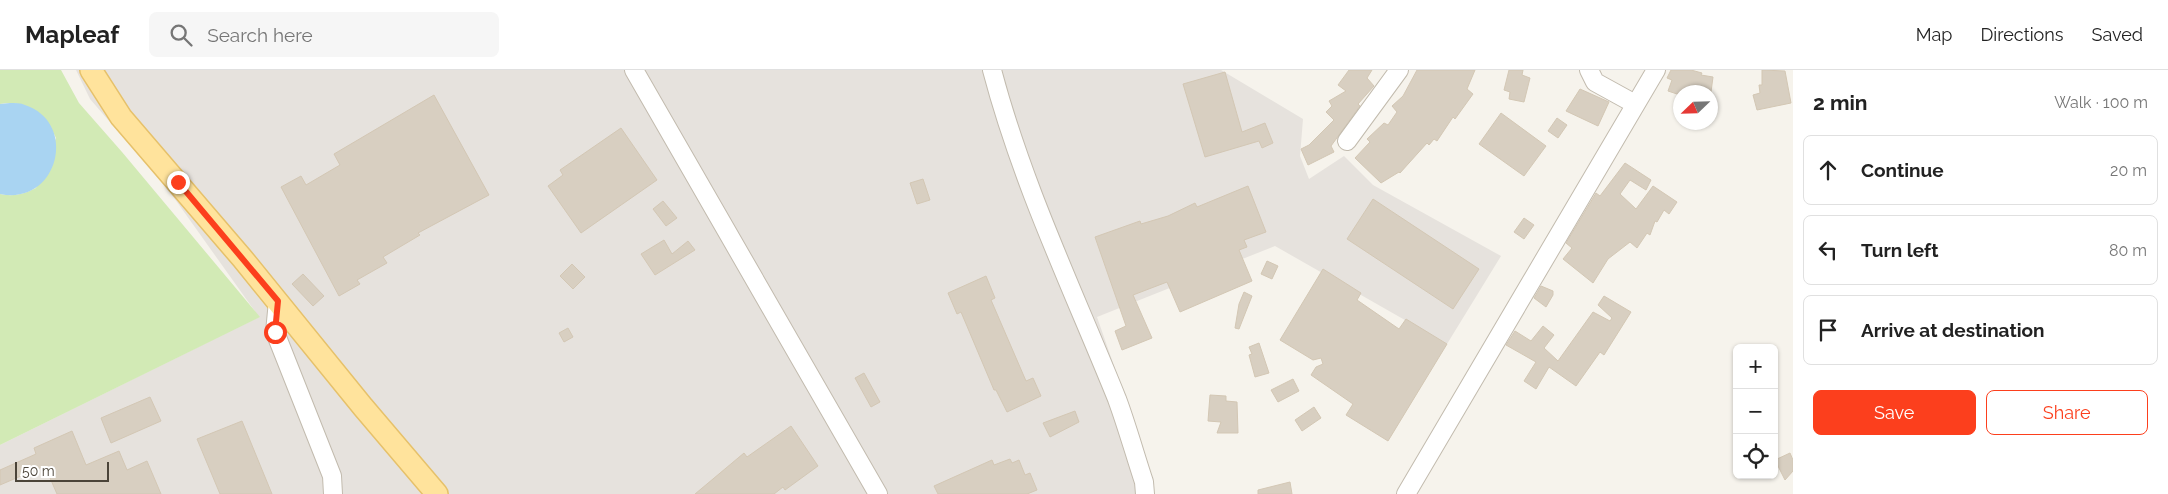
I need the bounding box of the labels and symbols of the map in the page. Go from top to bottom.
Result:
north arrow [1673,85,1718,130]
route end [167,171,190,194]
route start [264,321,287,344]
scale bar [15,459,109,482]

